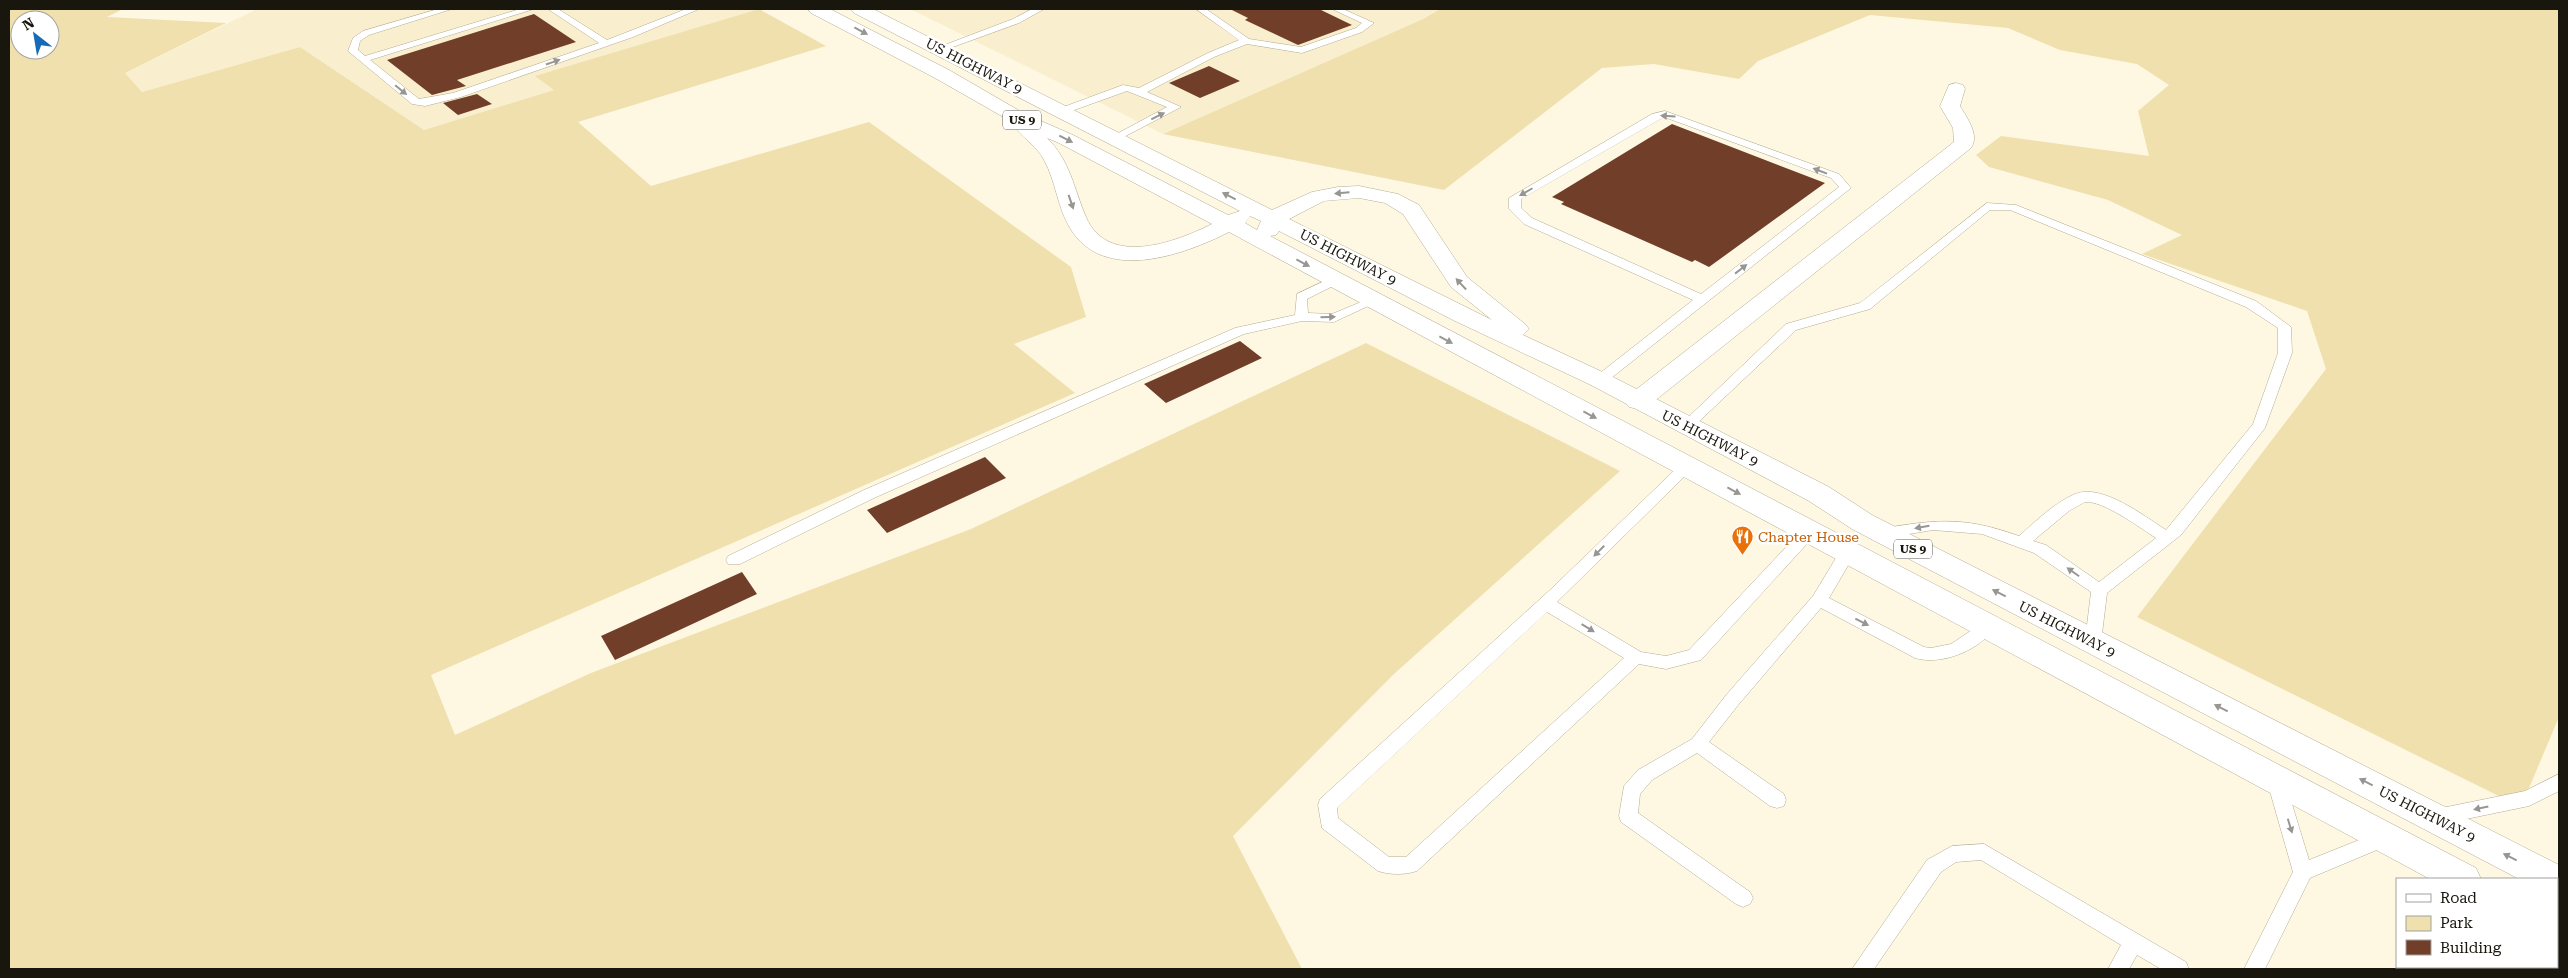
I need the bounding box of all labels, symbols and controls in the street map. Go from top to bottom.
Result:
north arrow [10,10,60,60]
text: N [20,14,37,33]
one-way arrow [853,27,868,35]
street label: US HIGHWAY 9 [923,35,1025,97]
one-way arrow [546,58,561,66]
one-way arrow [395,84,408,95]
road number: US 9 [1003,110,1041,130]
one-way arrow [1151,112,1165,120]
one-way arrow [1659,112,1675,120]
one-way arrow [1059,135,1074,143]
one-way arrow [1812,167,1827,175]
one-way arrow [1519,187,1532,196]
one-way arrow [1334,189,1350,197]
one-way arrow [1222,192,1236,200]
one-way arrow [1068,194,1075,209]
street label: US HIGHWAY 9 [1297,226,1399,288]
one-way arrow [1296,259,1310,267]
one-way arrow [1734,264,1747,275]
one-way arrow [1455,278,1467,290]
one-way arrow [1321,313,1337,321]
one-way arrow [1440,335,1453,344]
street label: US HIGHWAY 9 [1659,407,1761,469]
one-way arrow [1583,411,1597,419]
one-way arrow [1727,487,1741,495]
one-way arrow [1913,523,1929,531]
restaurant icon: Chapter House [1730,525,1754,556]
place label: Chapter House [1758,529,1859,545]
road number: US 9 [1894,540,1932,558]
one-way arrow [1593,545,1605,557]
one-way arrow [2066,567,2080,577]
one-way arrow [1992,589,2006,597]
street label: US HIGHWAY 9 [2016,598,2118,660]
one-way arrow [1855,618,1869,626]
one-way arrow [1581,624,1594,633]
one-way arrow [2214,704,2229,712]
one-way arrow [2359,778,2373,786]
street label: US HIGHWAY 9 [2376,783,2478,845]
one-way arrow [2472,805,2488,813]
one-way arrow [2286,819,2294,834]
one-way arrow [2503,853,2517,861]
legend [2396,878,2558,968]
text: Road [2440,889,2477,907]
text: Park [2440,914,2474,932]
text: Building [2440,939,2502,957]

